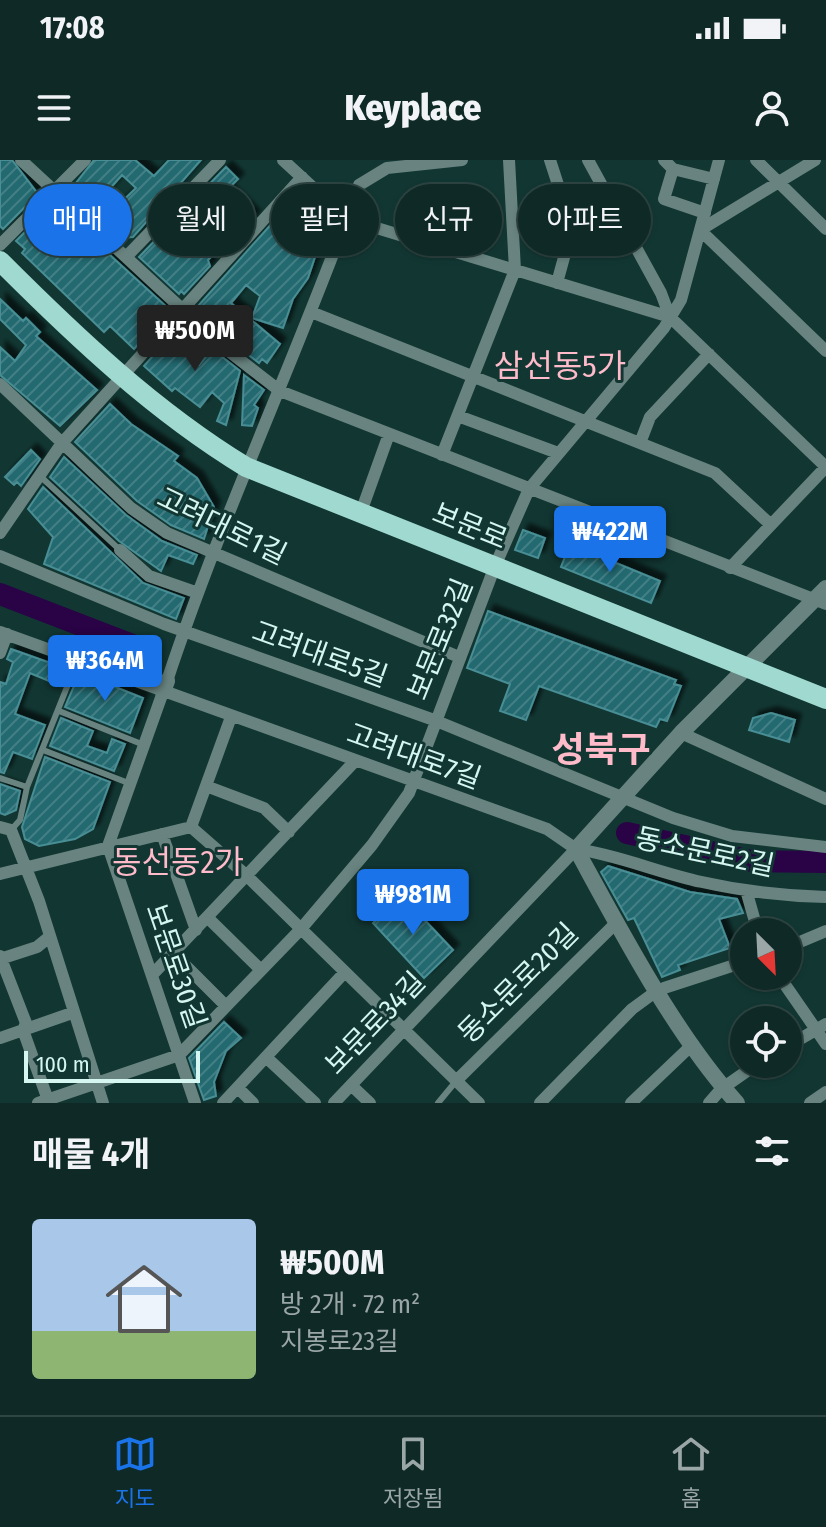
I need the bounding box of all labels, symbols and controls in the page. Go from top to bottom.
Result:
text: 17:08 [40,10,105,46]
icon: menu [32,86,76,130]
text: Keyplace [345,86,481,130]
icon: person [750,86,794,130]
chip: 매매 [24,184,132,256]
chip: 월세 [148,184,255,256]
chip: 필터 [271,184,379,256]
chip: 신규 [395,184,502,256]
chip: 아파트 [518,184,651,256]
pin: ₩500M [139,305,251,373]
text: ₩500M [155,315,235,346]
district label: 삼선동5가 [494,347,626,385]
street label: 고려대로1길 [152,481,292,571]
street label: 보문로 [428,496,512,556]
pin: ₩422M [554,506,666,574]
text: ₩422M [572,516,648,547]
street label: 보문로32길 [401,574,479,704]
street label: 고려대로5길 [248,614,392,694]
pin: ₩364M [49,635,161,703]
text: ₩364M [66,645,144,676]
street label: 고려대로7길 [343,717,485,795]
district label: 성북구 [551,728,651,772]
street label: 동소문로2길 [633,821,777,883]
district label: 동선동2가 [112,843,244,881]
pin: ₩981M [357,869,469,937]
text: ₩981M [375,879,451,910]
street label: 보문로30길 [139,899,213,1033]
street label: 동소문로20길 [451,916,585,1050]
north arrow [730,918,802,990]
map controls [730,918,802,1078]
street label: 보문로34길 [318,965,432,1081]
button: locate [730,1006,802,1078]
scale bar [24,1047,200,1083]
text: 100 m [36,1051,90,1078]
icon: filters [750,1129,794,1173]
text: 매물 4개 [32,1134,150,1175]
text: ₩500M [280,1242,385,1283]
icon: home [96,1251,192,1347]
text: 방 2개 · 72 m² [280,1289,420,1320]
text: 지봉로23길 [280,1326,399,1357]
tab: 지도 [113,1432,157,1512]
tab: 저장됨 [383,1432,443,1512]
tab: 홈 [669,1432,713,1512]

